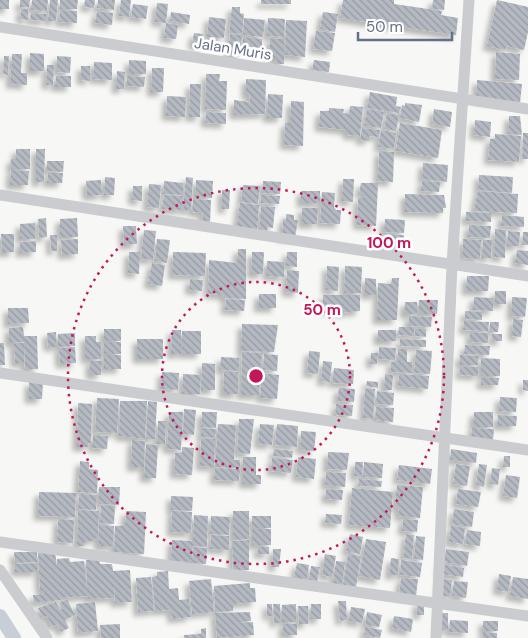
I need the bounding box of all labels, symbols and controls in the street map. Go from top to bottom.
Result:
scale bar [358,10,452,42]
text: 50 m [366,17,403,37]
street label: Jalan Muris [193,33,273,65]
text: 100 m [367,233,411,253]
text: 50 m [303,300,341,320]
centre of rings [247,367,265,385]

